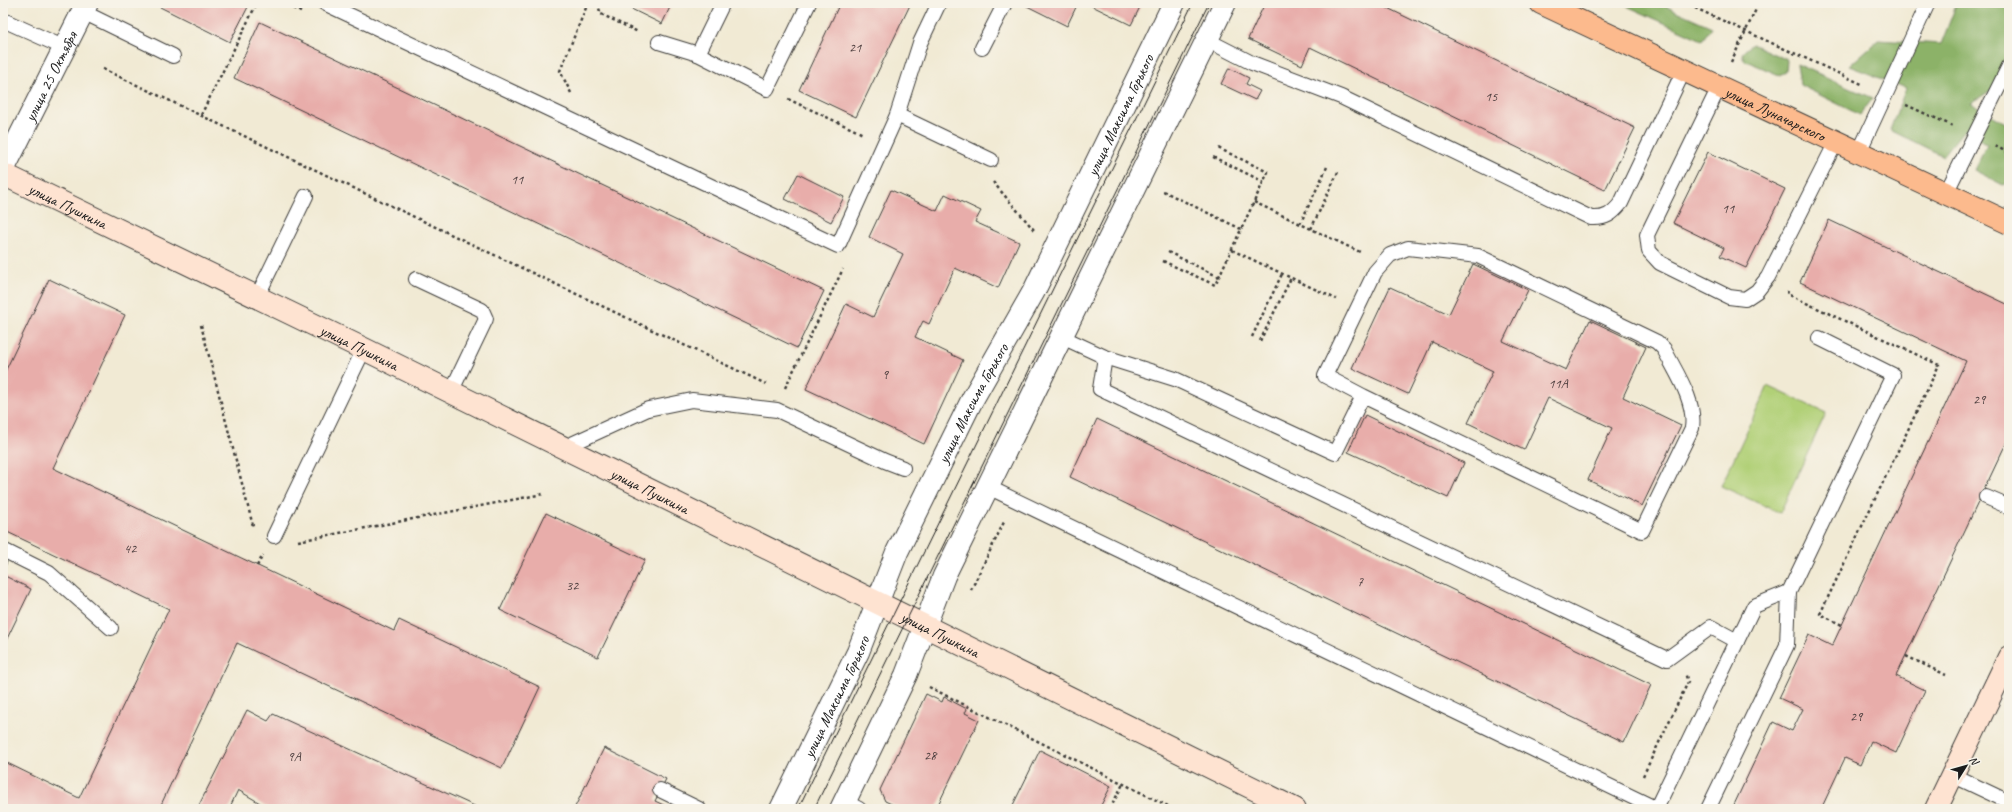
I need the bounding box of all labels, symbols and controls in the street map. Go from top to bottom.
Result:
street label: улица 25 Октября [20,27,83,126]
house number: 21 [849,39,862,56]
street label: улица Максима Горького [1082,50,1159,180]
street label: улица Луначарского [1721,82,1830,147]
house number: 15 [1485,88,1498,105]
house number: 11 [511,171,524,188]
street label: улица Пушкина [24,178,111,234]
house number: 11 [1722,200,1735,217]
street label: улица Пушкина [316,320,403,376]
street label: улица Максима Горького [933,339,1014,468]
house number: 9 [882,366,890,383]
house number: 11А [1548,375,1569,392]
house number: 29 [1973,391,1987,408]
street label: улица Пушкина [606,463,693,519]
house number: 42 [124,540,138,557]
house number: 7 [1357,573,1364,590]
house number: 32 [566,577,580,594]
street label: улица Пушкина [897,607,983,663]
street label: улица Максима Горького [798,632,875,762]
house number: 29 [1850,708,1864,725]
north arrow [1946,746,1986,786]
house number: 28 [924,747,938,764]
house number: 9А [287,748,302,765]
text: N [1966,753,1983,769]

